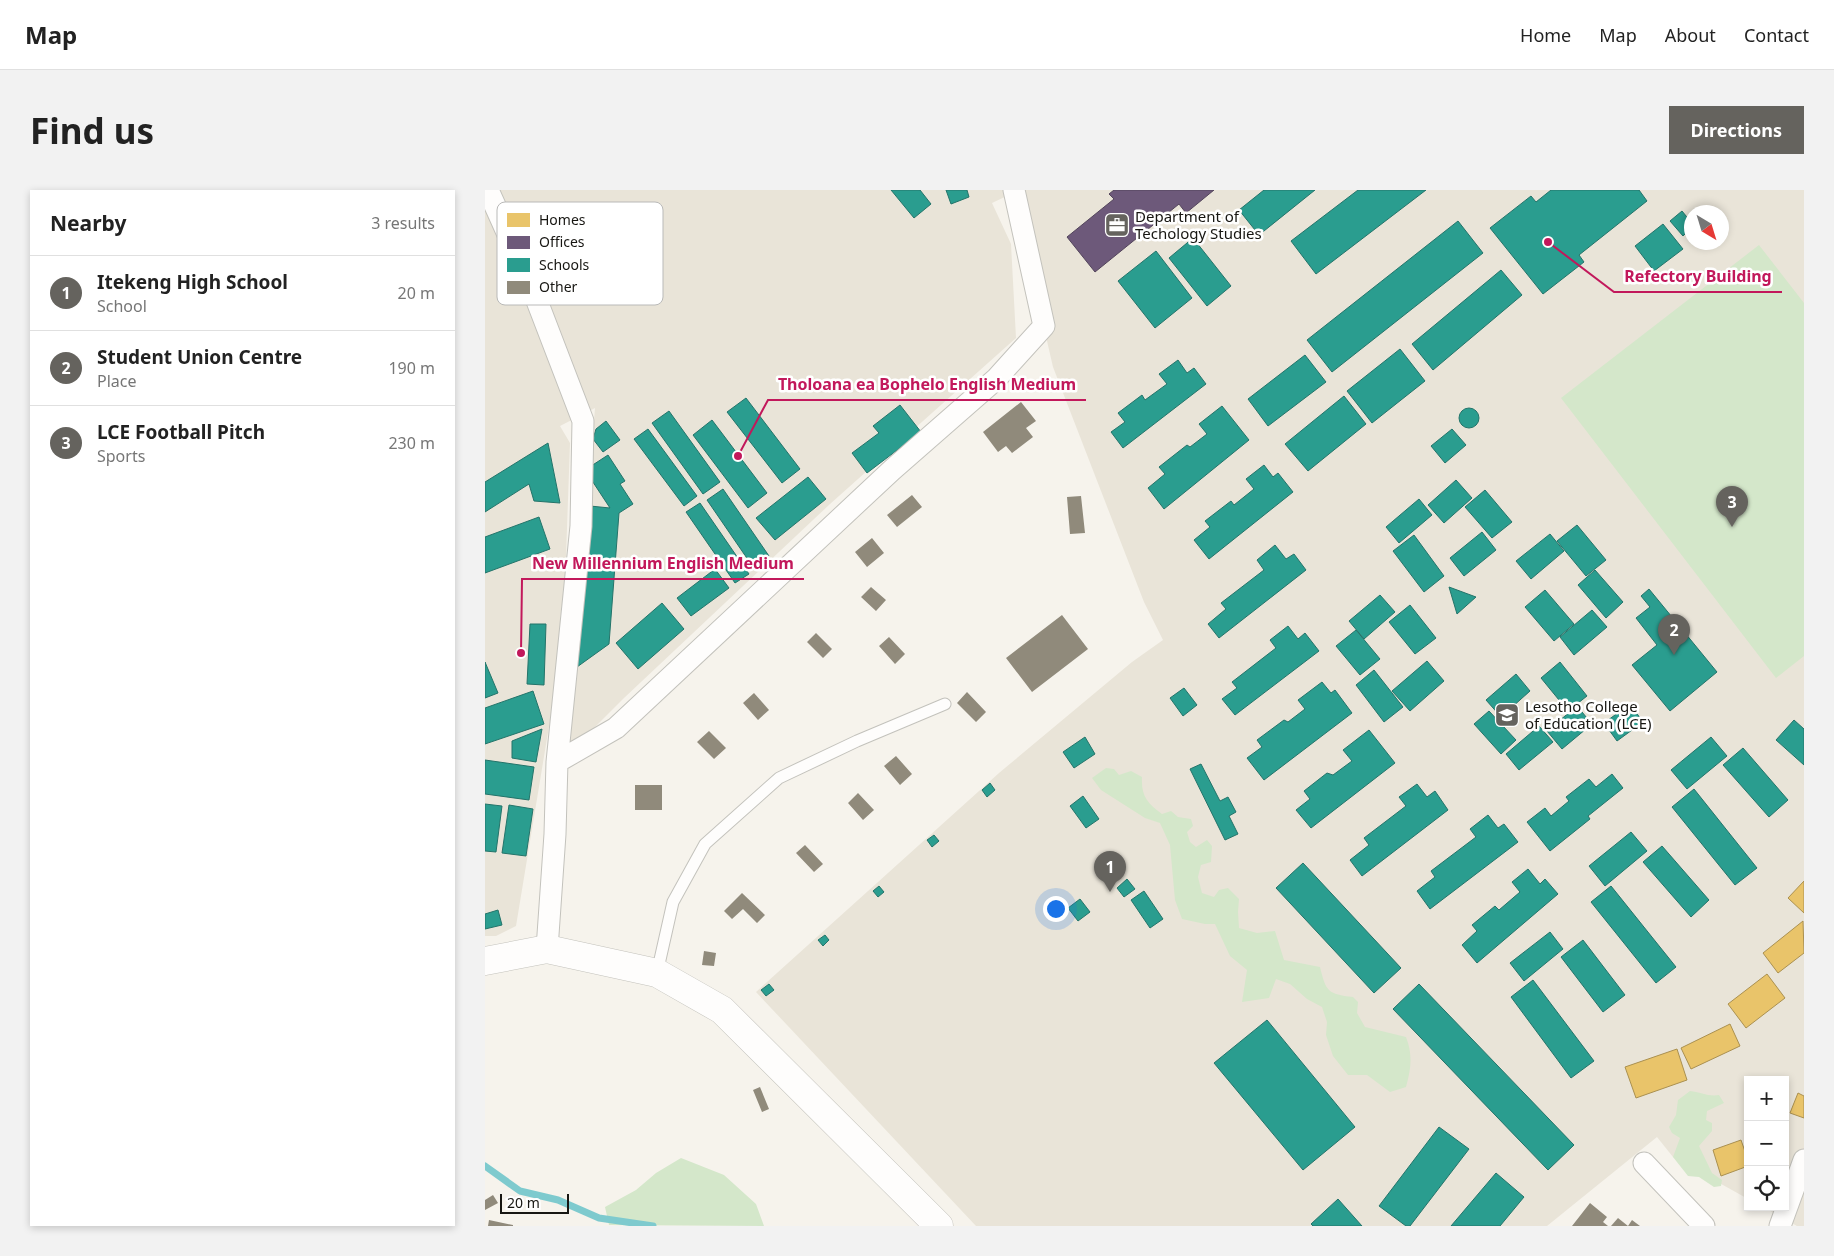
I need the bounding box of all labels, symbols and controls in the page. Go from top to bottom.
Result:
text: Map [25,18,77,51]
text: Home [1520,23,1571,47]
text: Map [1599,23,1637,47]
text: About [1665,23,1716,47]
text: Contact [1744,23,1809,47]
button: Directions [1669,106,1804,154]
text: Find us [30,107,154,154]
legend [497,202,663,305]
north arrow [1684,205,1729,250]
place label: Department of Techology Studies [1135,206,1262,243]
text: Nearby [50,209,126,237]
text: Homes [539,210,586,229]
text: 3 results [371,212,435,234]
office icon: Department of Techology Studies [1104,212,1130,238]
text: Offices [539,232,585,251]
text: Schools [539,255,590,274]
callout: Refectory Building [1614,261,1782,292]
text: Refectory Building [1624,265,1772,287]
text: Itekeng High School [97,269,288,295]
text: Other [539,277,578,296]
text: 1 [61,282,71,304]
text: 20 m [398,282,435,304]
text: School [97,295,147,317]
text: Student Union Centre [97,344,302,370]
text: 2 [61,357,71,379]
text: 190 m [388,357,435,379]
callout: Tholoana ea Bophelo English Medium [768,369,1086,400]
text: Place [97,370,137,392]
text: Tholoana ea Bophelo English Medium [778,373,1076,395]
text: LCE Football Pitch [97,419,265,445]
text: 3 [61,432,71,454]
text: 230 m [388,432,435,454]
text: Sports [97,445,145,467]
pin: 3 [1716,486,1748,527]
callout: New Millennium English Medium [522,548,804,579]
text: New Millennium English Medium [532,552,794,574]
pin: 2 [1658,614,1690,655]
place label: Lesotho College of Education (LCE) [1525,696,1652,733]
school or university icon: Lesotho College of Education (LCE) [1494,702,1520,728]
pin: 1 [1094,851,1126,892]
your location [1043,896,1069,922]
map controls [1744,1076,1789,1211]
button: + [1744,1076,1789,1121]
button: − [1744,1121,1789,1166]
button: locate [1744,1166,1789,1211]
scale bar [500,1191,569,1214]
text: 20 m [507,1193,540,1212]

